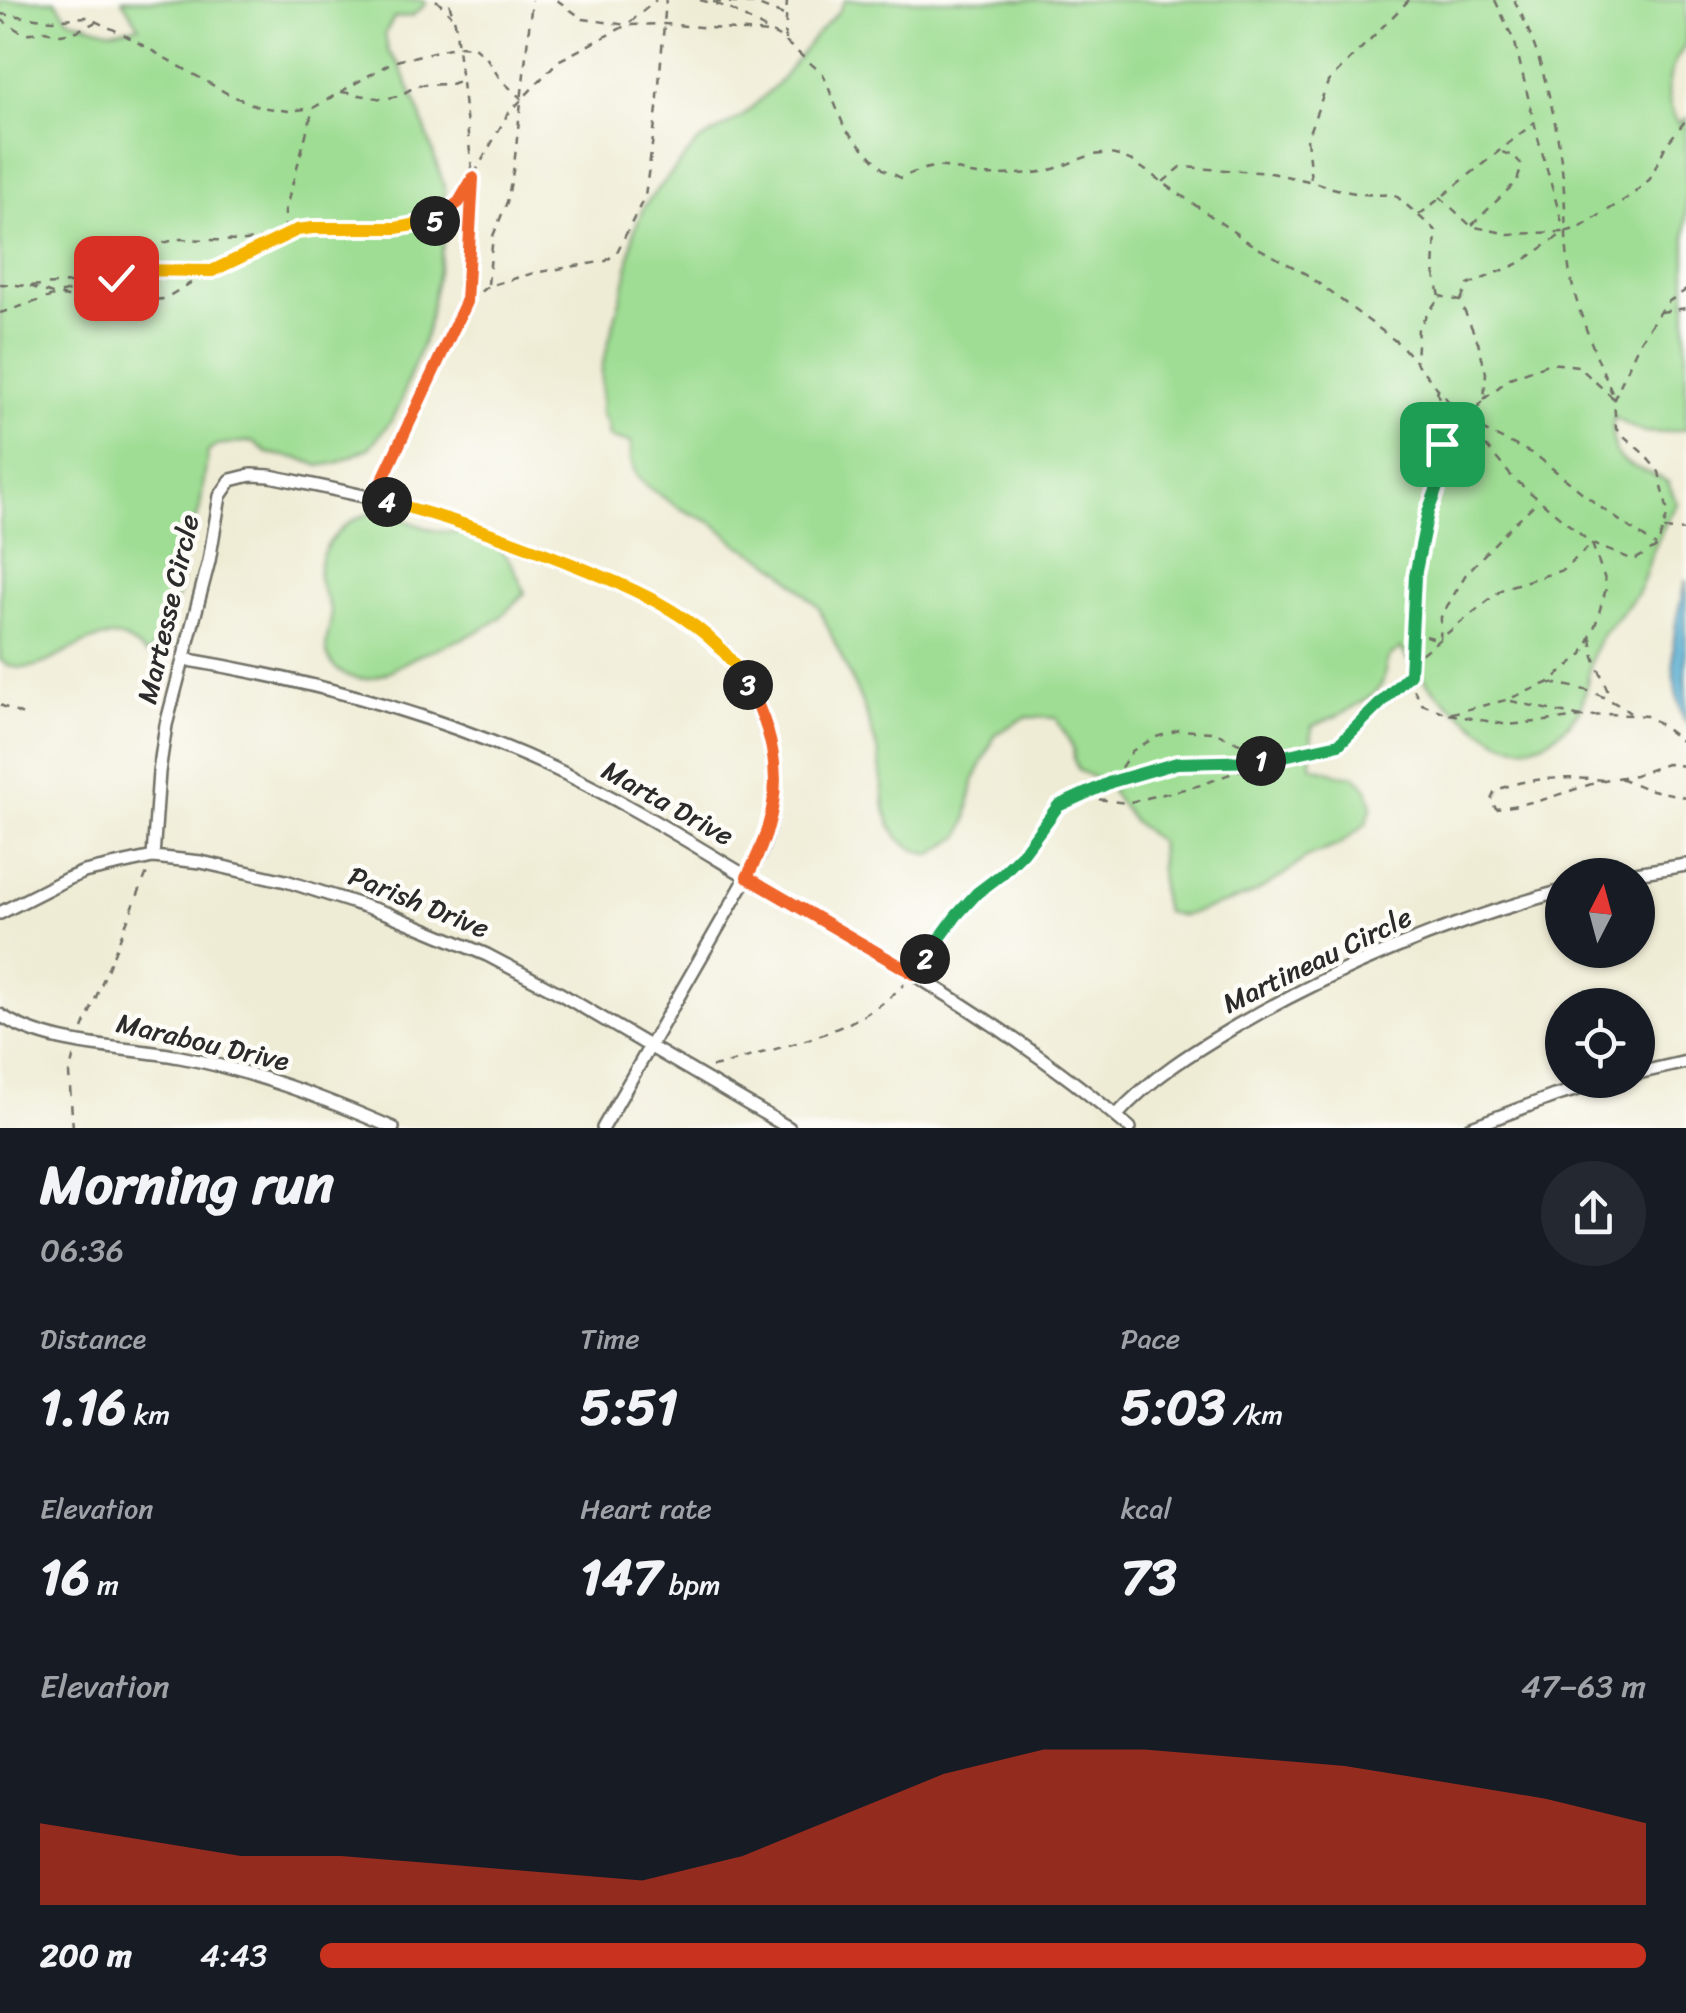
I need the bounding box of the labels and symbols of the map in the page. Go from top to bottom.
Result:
pin: 5 [410,196,460,246]
pin [74,236,159,321]
pin [1400,402,1485,487]
pin: 4 [362,477,412,527]
street label: Martesse Circle [122,509,214,709]
pin: 3 [723,660,773,710]
pin: 1 [1236,736,1286,786]
street label: Marta Drive [593,746,743,860]
street label: Parish Drive [341,851,497,953]
north arrow [1545,858,1655,968]
street label: Martineau Circle [1213,893,1421,1027]
pin: 2 [900,934,950,984]
street label: Marabou Drive [112,998,294,1086]

